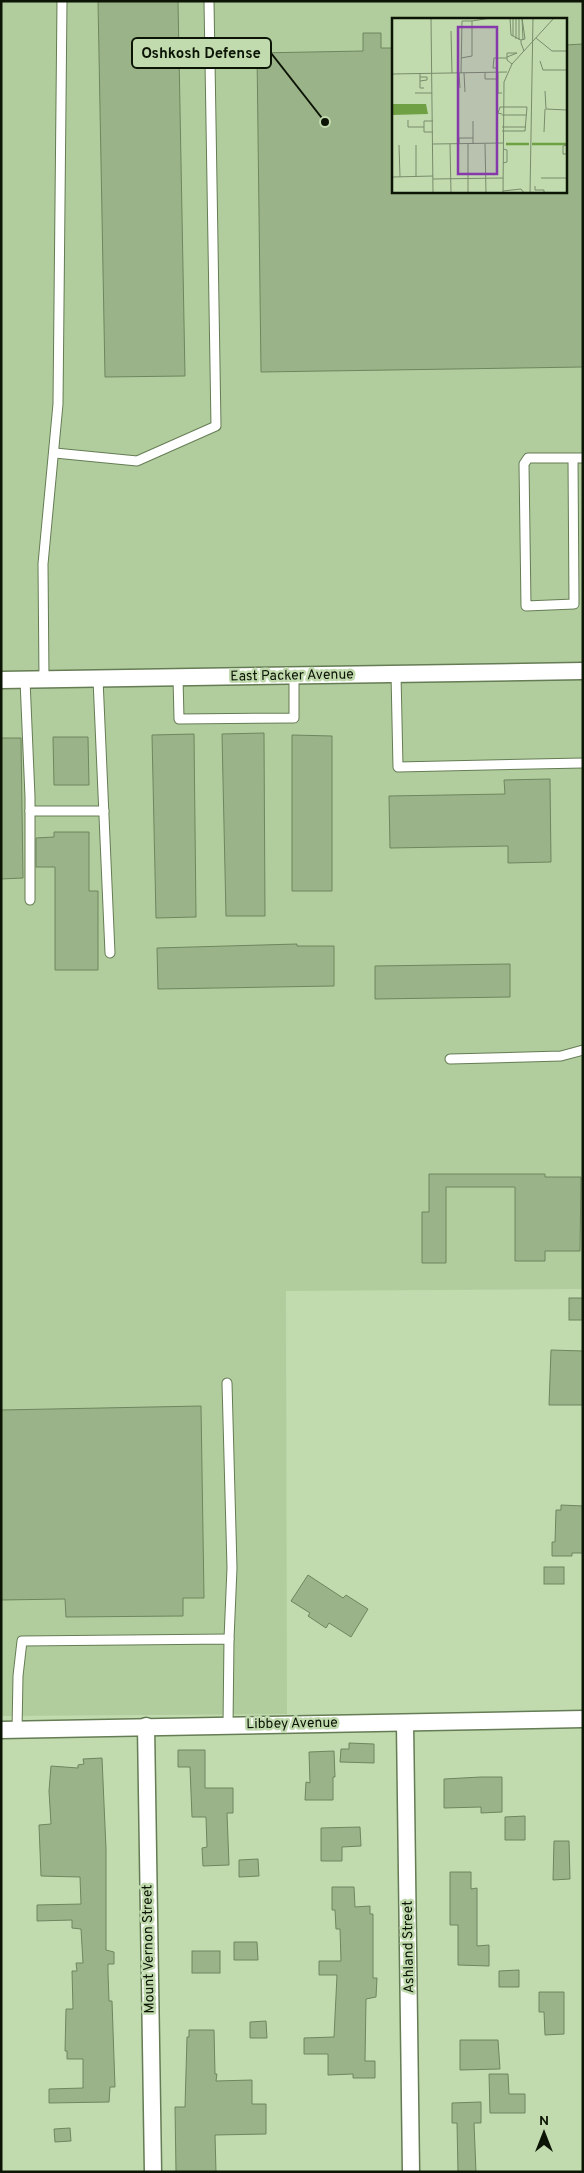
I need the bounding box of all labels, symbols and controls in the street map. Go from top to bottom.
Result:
inset map [392,18,566,192]
callout: Oshkosh Defense [132,38,271,68]
text: Oshkosh Defense [141,45,261,64]
street label: East Packer Avenue [230,666,354,686]
street label: Libbey Avenue [246,1715,338,1733]
street label: Mount Vernon Street [139,1884,159,2014]
street label: Ashland Street [400,1900,418,1994]
north arrow [519,2108,569,2158]
text: N [539,2113,549,2130]

